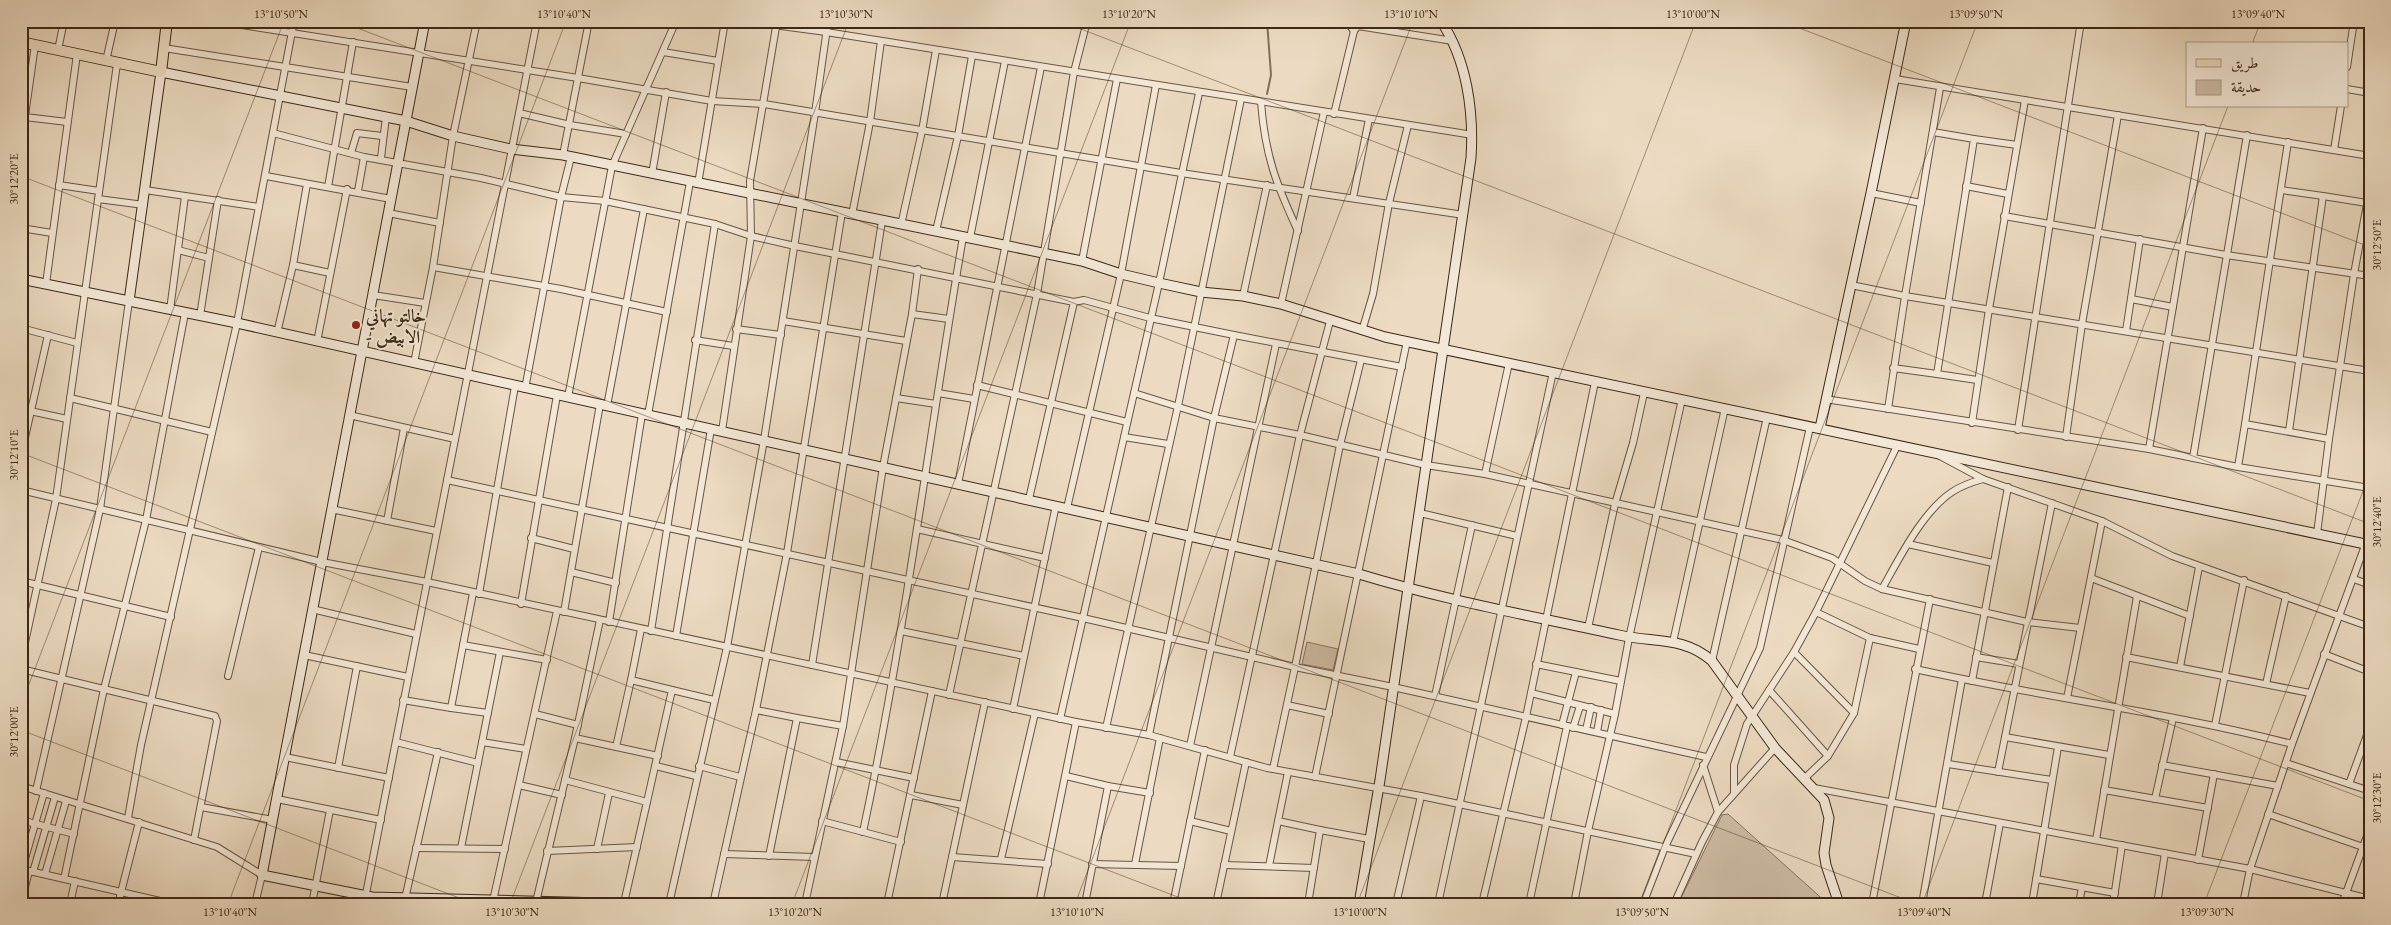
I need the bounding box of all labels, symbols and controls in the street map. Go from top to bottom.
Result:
text: 13°10'50"N [254,6,308,22]
text: 13°10'40"N [537,6,591,22]
text: 13°10'30"N [819,6,873,22]
text: 13°10'20"N [1102,6,1156,22]
text: 13°10'10"N [1384,6,1438,22]
text: 13°10'00"N [1666,6,1720,22]
text: 13°09'50"N [1949,6,2003,22]
text: 13°09'40"N [2231,6,2285,22]
legend [2186,42,2348,108]
text: طريق [2231,53,2258,73]
text: حديقة [2231,77,2261,96]
text: 30°12'20"E [6,153,22,205]
text: 30°12'50"E [2369,219,2385,271]
place label: خالتو تهاني - الابيض [365,304,426,348]
marker: خالتو تهاني - الابيض [350,319,362,331]
text: 30°12'10"E [6,429,22,481]
text: 30°12'40"E [2369,496,2385,548]
text: 30°12'00"E [6,706,22,758]
text: 30°12'30"E [2369,772,2385,824]
text: 13°10'40"N [203,904,257,920]
text: 13°10'30"N [485,904,539,920]
text: 13°10'20"N [768,904,822,920]
text: 13°10'10"N [1050,904,1104,920]
text: 13°10'00"N [1333,904,1387,920]
text: 13°09'50"N [1615,904,1669,920]
text: 13°09'40"N [1897,904,1951,920]
text: 13°09'30"N [2180,904,2234,920]

